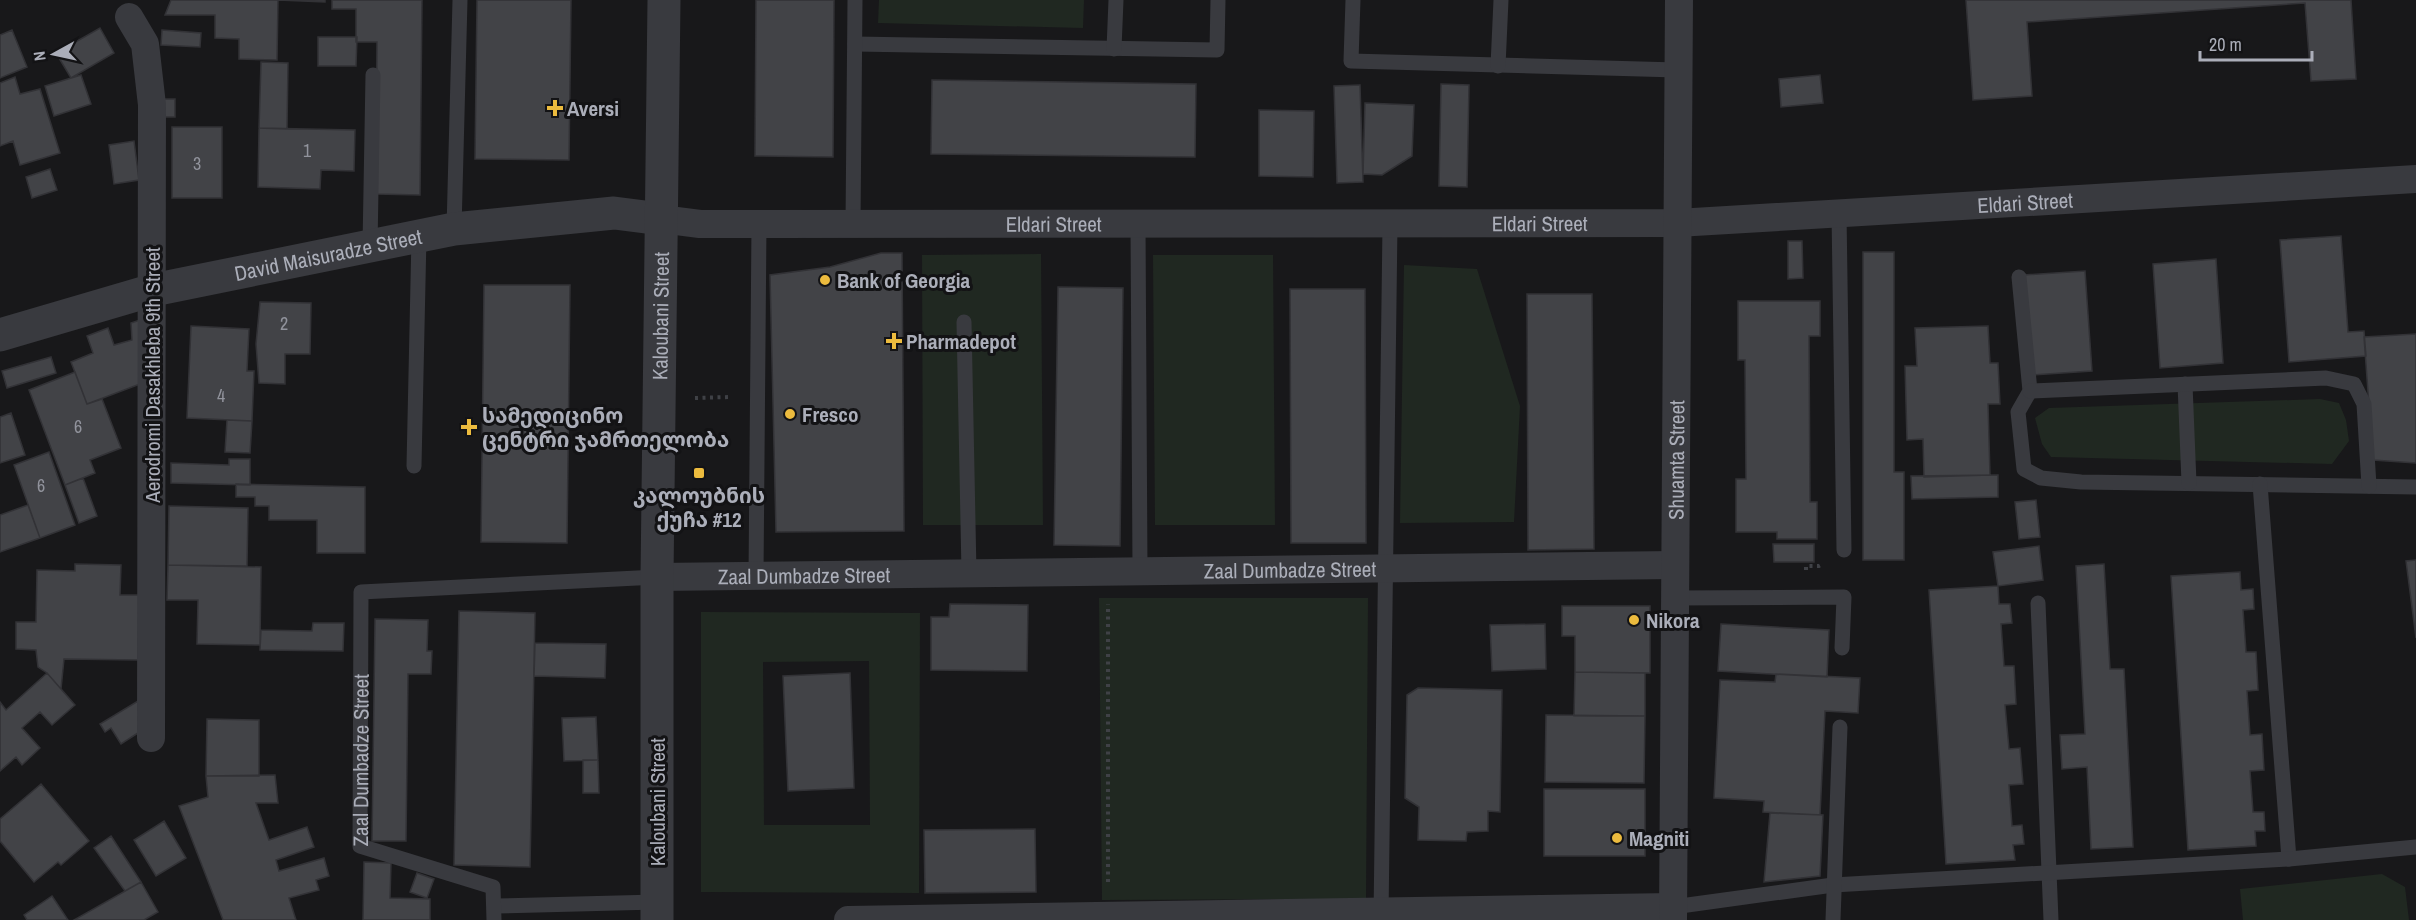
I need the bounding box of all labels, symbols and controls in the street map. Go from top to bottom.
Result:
north arrow [24,24,84,84]
scale bar [2200,24,2312,62]
text: 20 m [2209,32,2242,57]
text: N [28,50,51,62]
place label: Aversi [567,94,619,123]
marker: Aversi [548,101,562,115]
house number: 1 [303,138,312,163]
house number: 3 [193,151,201,176]
street label: Eldari Street [1976,185,2074,220]
street label: Eldari Street [1006,209,1102,238]
street label: Eldari Street [1492,209,1588,238]
street label: David Maisuradze Street [232,221,424,288]
street label: Aerodromi Dasakhleba 9th Street [138,247,167,504]
street label: Kaloubani Street [645,251,675,380]
place label: Bank of Georgia [837,266,970,295]
marker: Bank of Georgia [818,273,832,287]
house number: 2 [280,311,288,336]
place label: Pharmadepot [906,327,1016,356]
marker: Pharmadepot [887,334,901,348]
house number: 4 [217,383,225,408]
place label: Fresco [802,400,858,429]
street label: Shuamta Street [1661,400,1691,520]
place label: სამედიცინო ცენტრი ჯამრთელობა [482,401,729,454]
marker: Fresco [783,407,797,421]
house number: 6 [74,414,82,439]
marker: სამედიცინო ცენტრი ჯამრთელობა [460,418,478,436]
marker: კალოუბნის ქუჩა #12 [692,466,706,480]
house number: 6 [37,473,45,498]
place label: კალოუბნის ქუჩა #12 [633,481,765,534]
street label: Zaal Dumbadze Street [1204,554,1377,585]
street label: Zaal Dumbadze Street [718,560,891,591]
place label: Nikora [1646,606,1700,635]
marker: Nikora [1627,613,1641,627]
street label: Zaal Dumbadze Street [345,674,375,846]
street label: Kaloubani Street [643,738,672,866]
place label: Magniti [1629,824,1689,853]
marker: Magniti [1610,831,1624,845]

